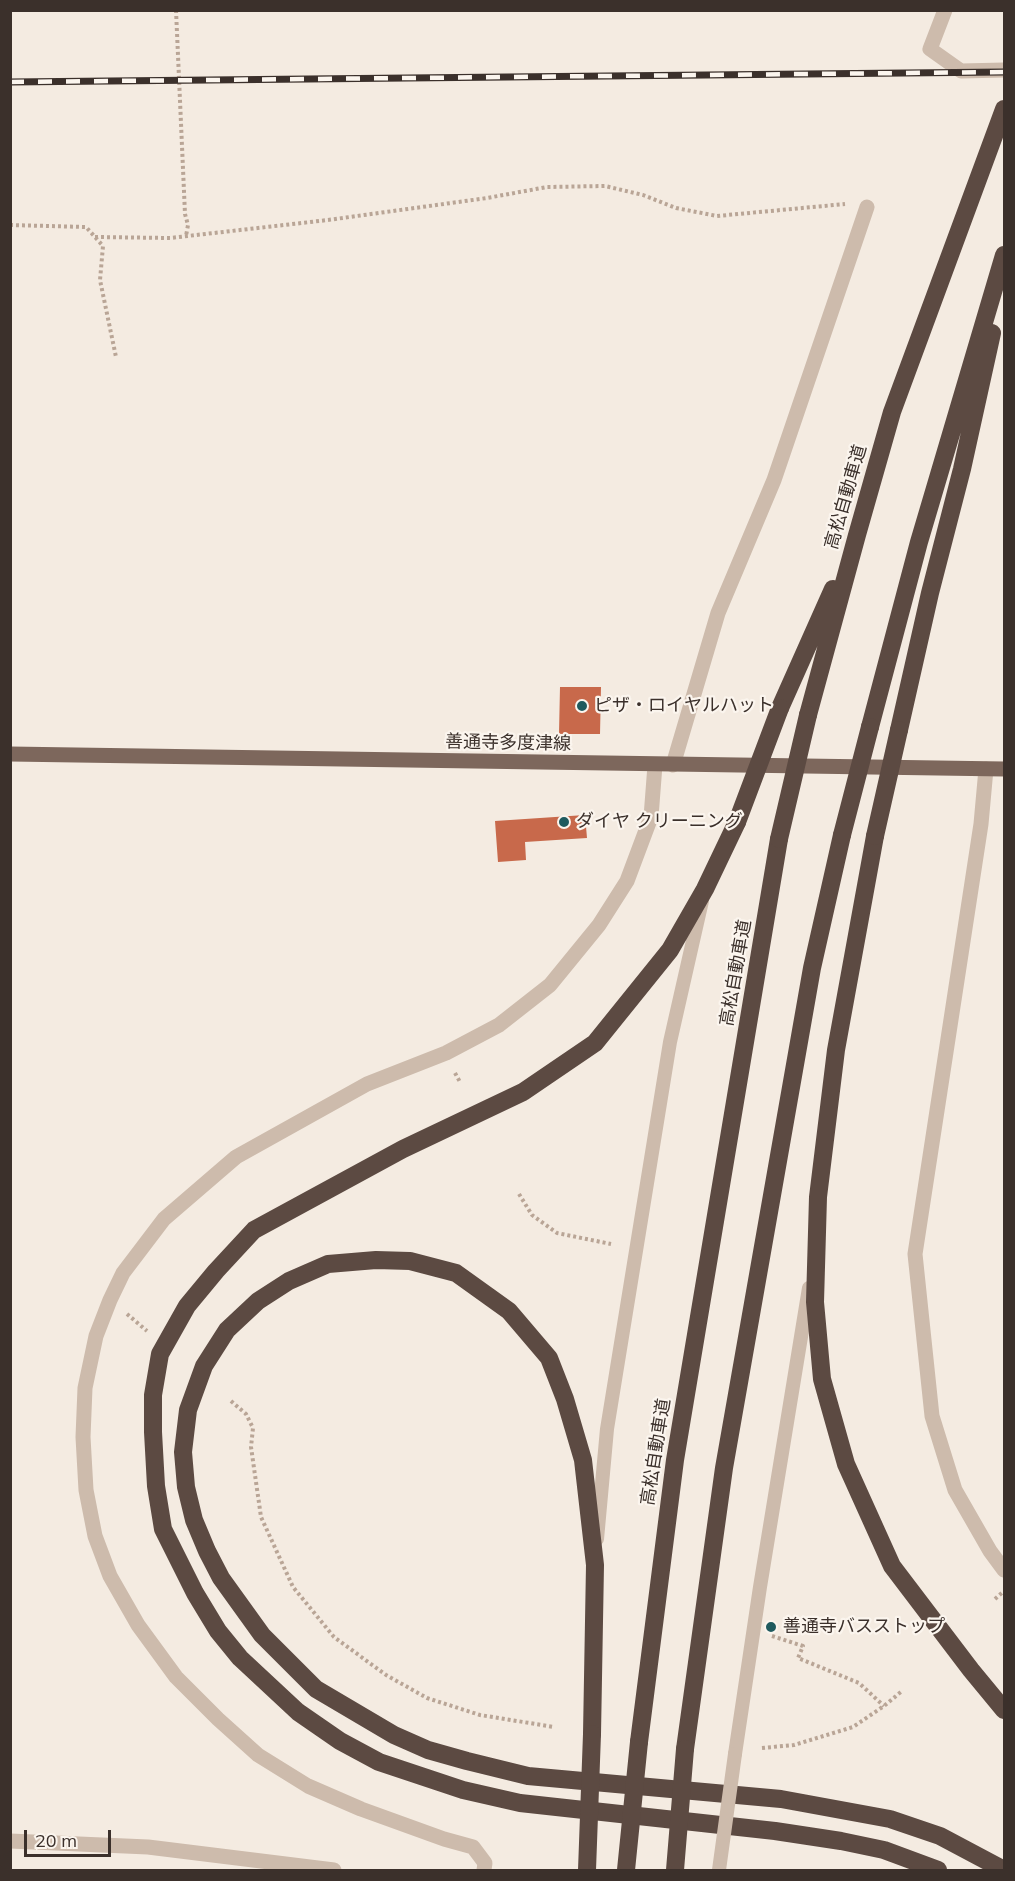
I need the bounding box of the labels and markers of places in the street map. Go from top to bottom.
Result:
place label: ピザ・ロイヤルハット [594,695,774,717]
marker: ピザ・ロイヤルハット [575,699,589,713]
place label: ダイヤ クリーニング [576,811,743,833]
marker: ダイヤ クリーニング [557,815,571,829]
place label: 善通寺バスストップ [783,1616,945,1638]
marker: 善通寺バスストップ [764,1620,778,1634]

